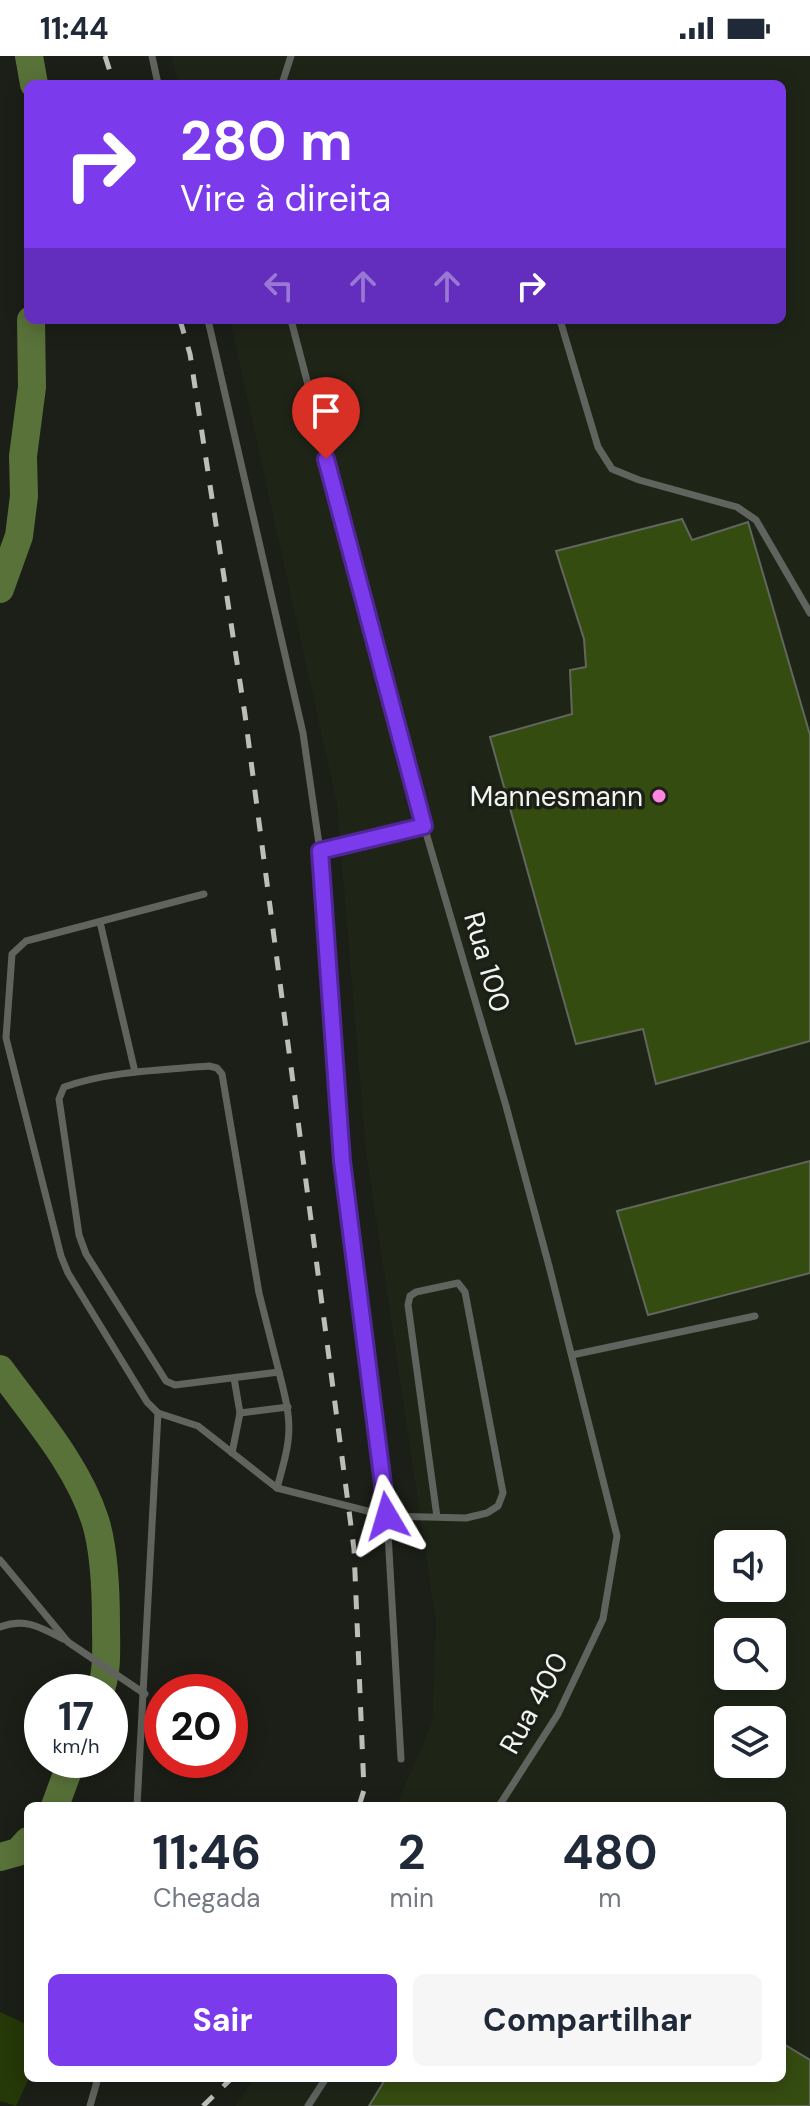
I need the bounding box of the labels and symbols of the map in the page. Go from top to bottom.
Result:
pin [292,377,360,459]
place label: Mannesmann [470,778,643,815]
marker: Mannesmann [650,787,668,805]
street label: Rua 100 [455,908,519,1016]
position arrow [345,1474,429,1558]
street label: Rua 400 [491,1646,577,1760]
speed limit sign: 20 [144,1674,248,1778]

